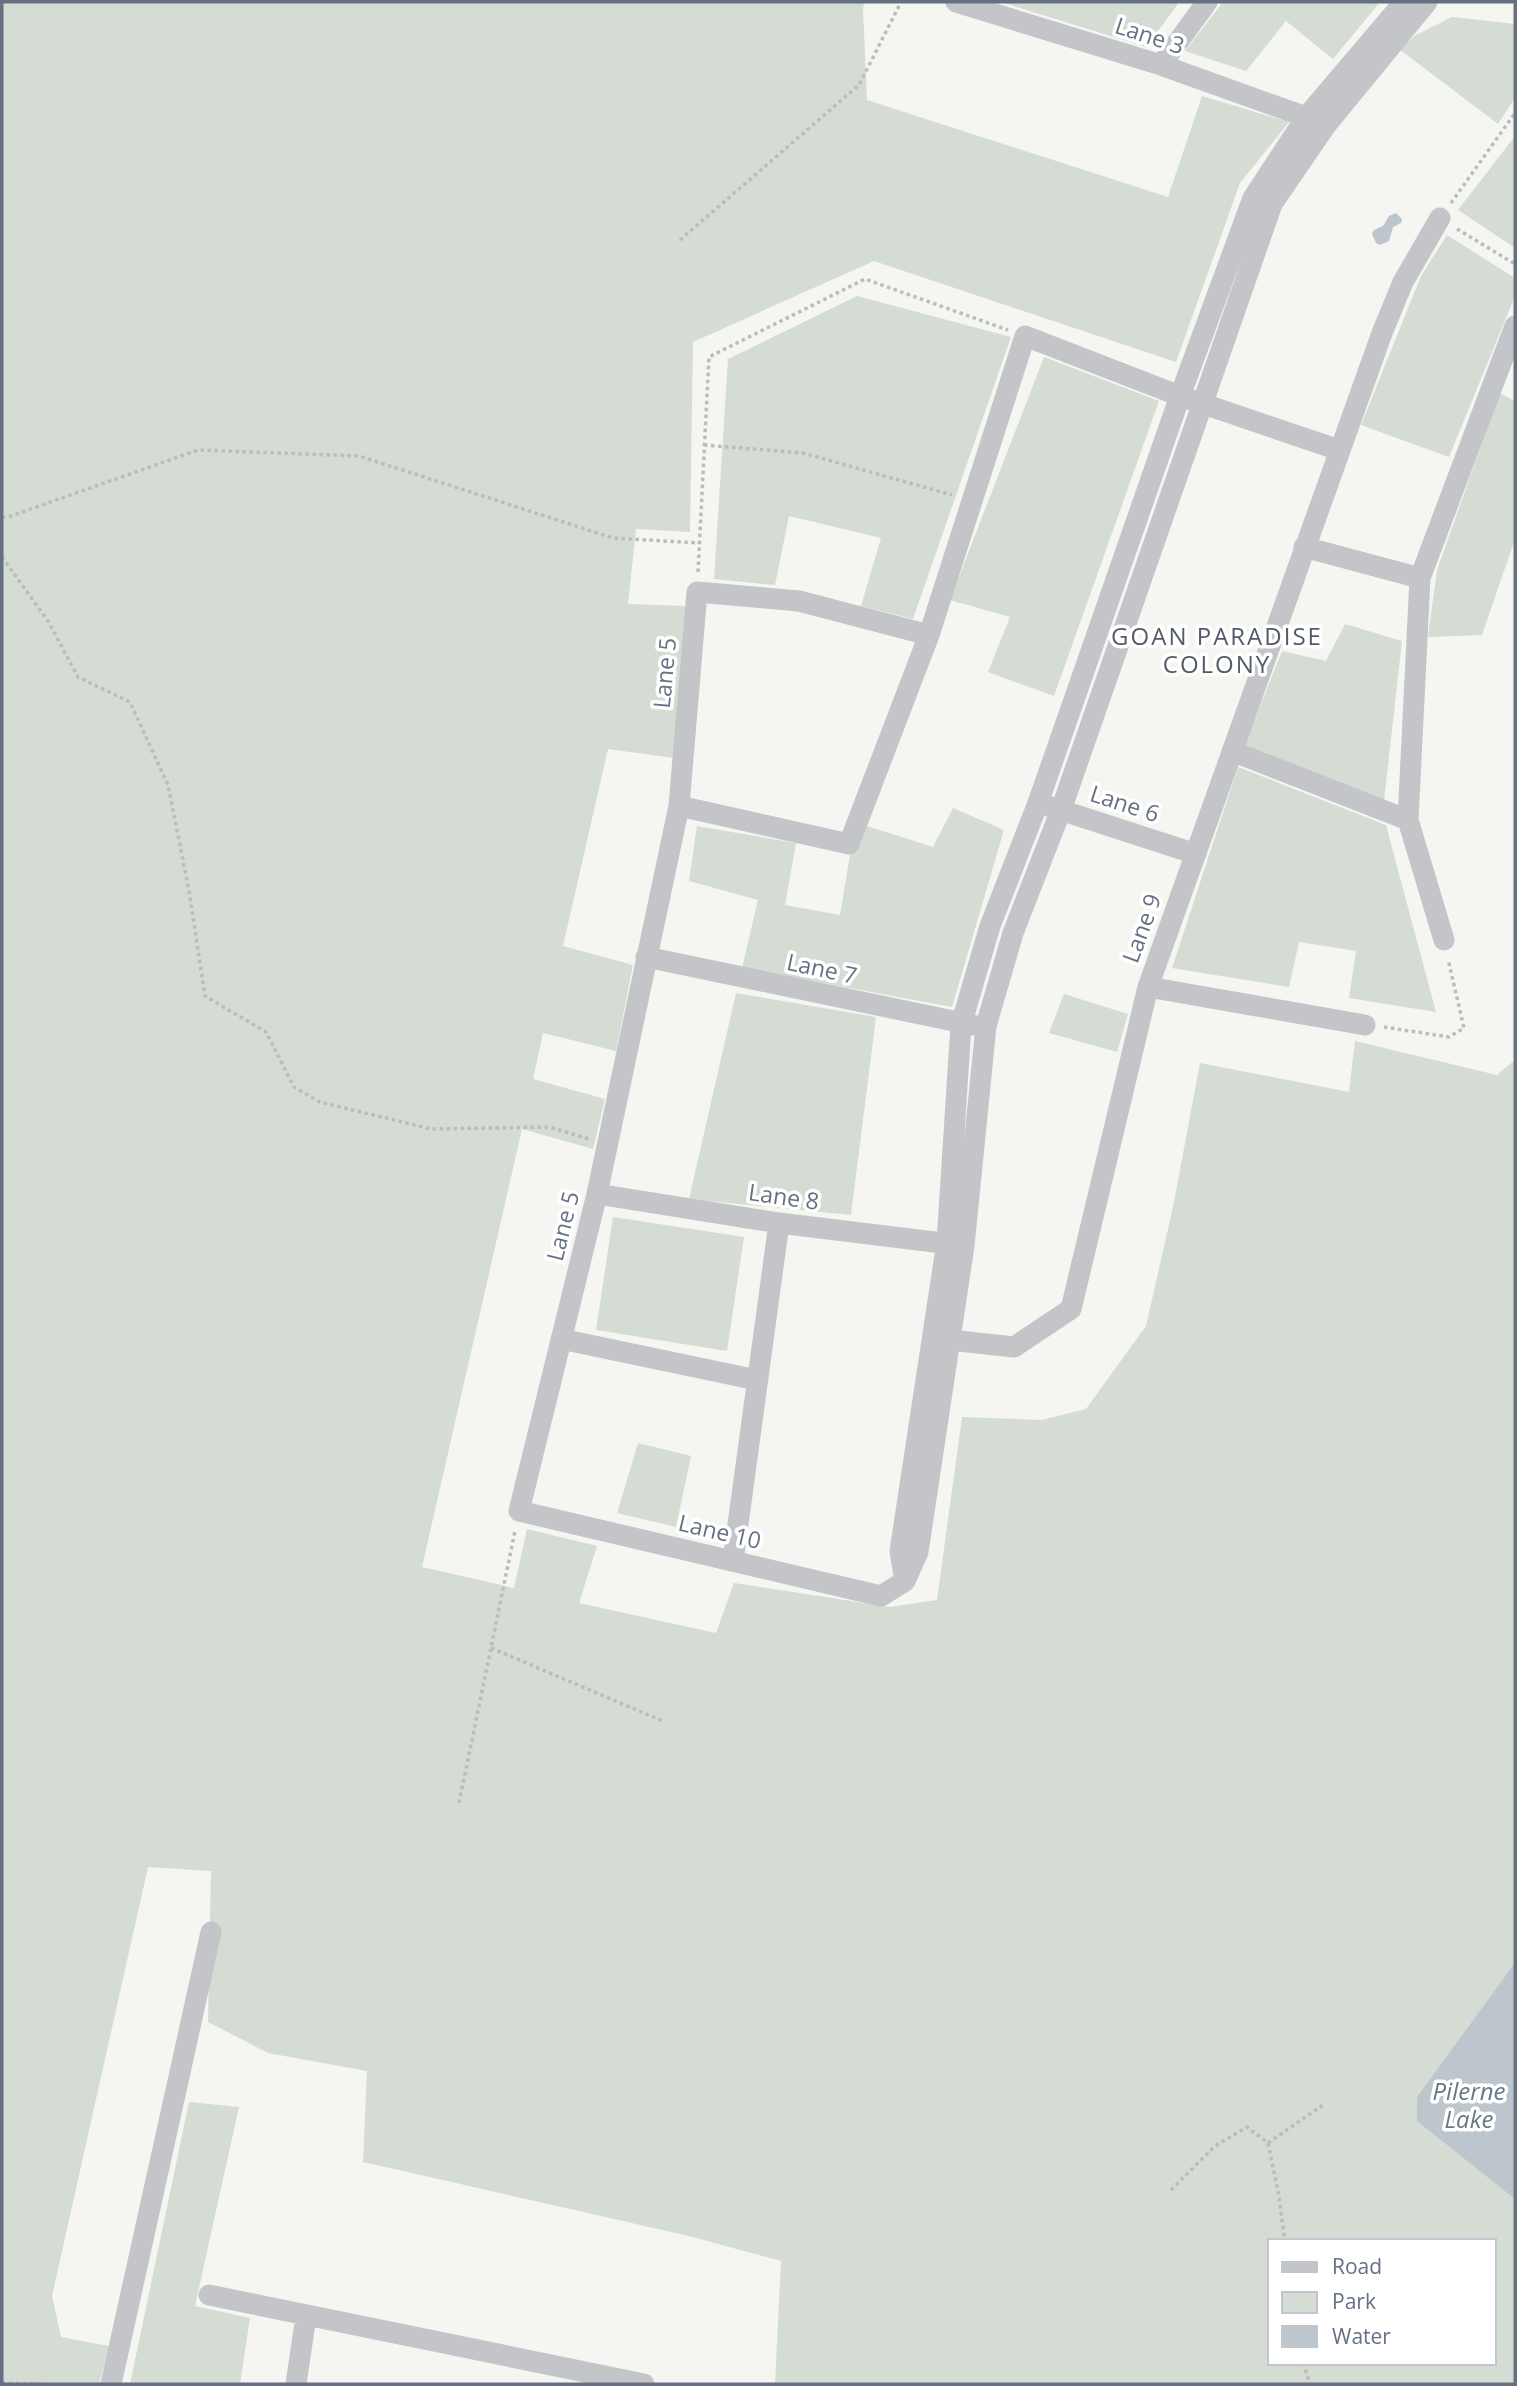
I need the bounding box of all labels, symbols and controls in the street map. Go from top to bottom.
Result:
street label: Lane 3 [1111,9,1189,61]
district label: GOAN PARADISE COLONY [1111,619,1323,680]
street label: Lane 5 [645,636,683,710]
street label: Lane 6 [1086,777,1164,829]
street label: Lane 9 [1114,889,1168,967]
street label: Lane 7 [784,945,860,991]
street label: Lane 8 [747,1175,821,1217]
street label: Lane 5 [538,1188,586,1264]
street label: Lane 10 [675,1506,765,1556]
water label: Pilerne Lake [1433,2074,1506,2135]
legend [1268,2239,1496,2365]
text: Road [1332,2252,1382,2280]
text: Park [1332,2287,1376,2315]
text: Water [1332,2322,1391,2350]

